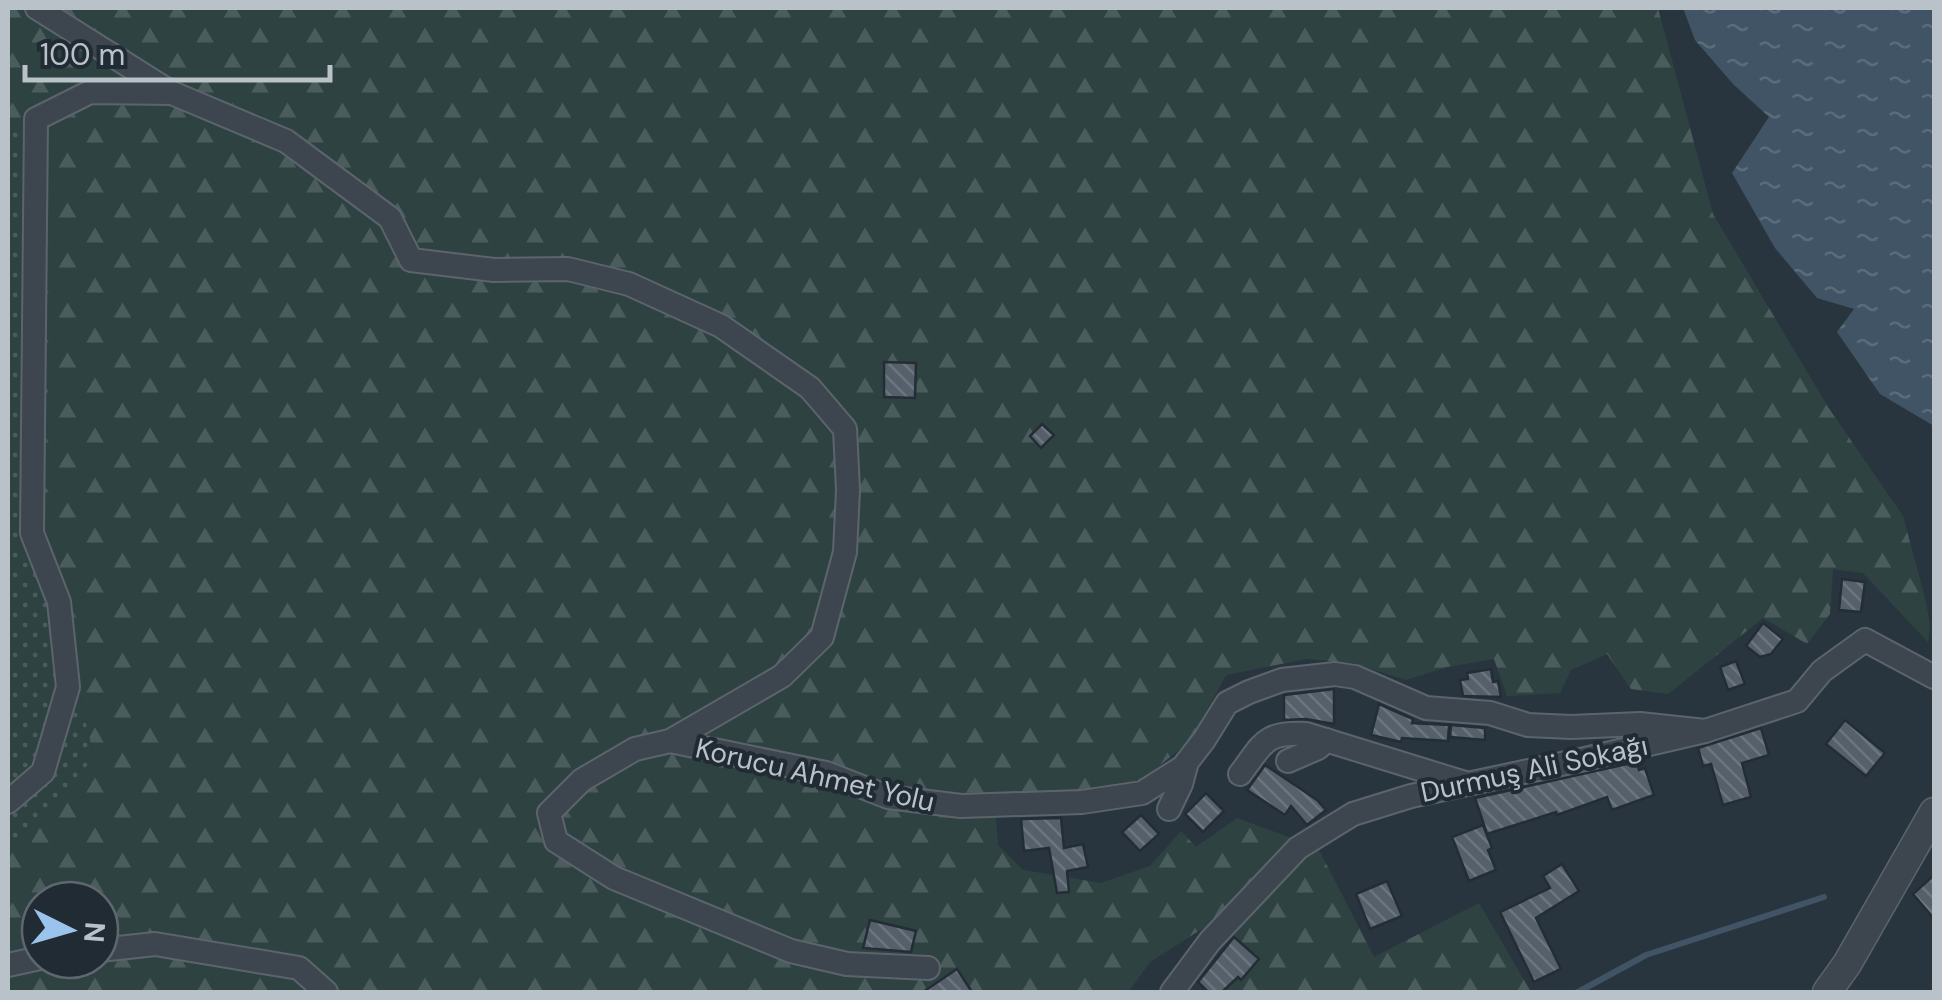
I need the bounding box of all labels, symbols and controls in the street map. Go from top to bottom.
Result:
scale bar [25,20,330,82]
text: 100 m [40,35,125,74]
street label: Durmuş Ali Sokağı [1417,727,1651,811]
street label: Korucu Ahmet Yolu [692,730,938,820]
north arrow [20,880,120,980]
text: N [75,920,114,944]

